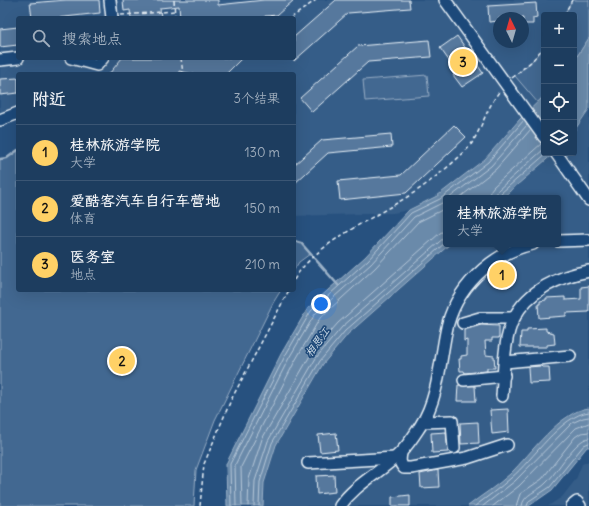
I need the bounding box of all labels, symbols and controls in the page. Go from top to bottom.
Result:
north arrow [493,12,529,48]
map controls [541,12,577,156]
button: + [541,12,577,48]
search box [16,16,296,60]
icon: search [30,27,52,49]
text: 搜索地点 [62,29,122,48]
pin: 3 [450,47,476,77]
button: − [541,48,577,84]
button: locate [541,84,577,120]
text: 附近 [32,88,66,110]
text: 3个结果 [234,90,280,107]
button: layers [541,120,577,156]
text: 桂林旅游学院 [70,135,160,154]
text: 1 [42,144,48,161]
text: 130 m [244,144,280,161]
text: 大学 [70,154,96,171]
text: 爱酷客汽车自行车营地 [70,191,220,210]
popup [443,195,561,247]
text: 2 [41,200,49,217]
text: 150 m [244,200,280,217]
text: 桂林旅游学院 [457,203,547,222]
text: 体育 [70,210,96,227]
text: 大学 [457,222,483,239]
text: 医务室 [70,247,115,266]
text: 3 [41,256,49,273]
text: 210 m [245,256,280,273]
pin: 1 [489,260,515,290]
text: 地点 [70,266,96,283]
your location [311,294,331,314]
water label: 相思江 [302,324,333,359]
pin: 2 [109,346,135,376]

